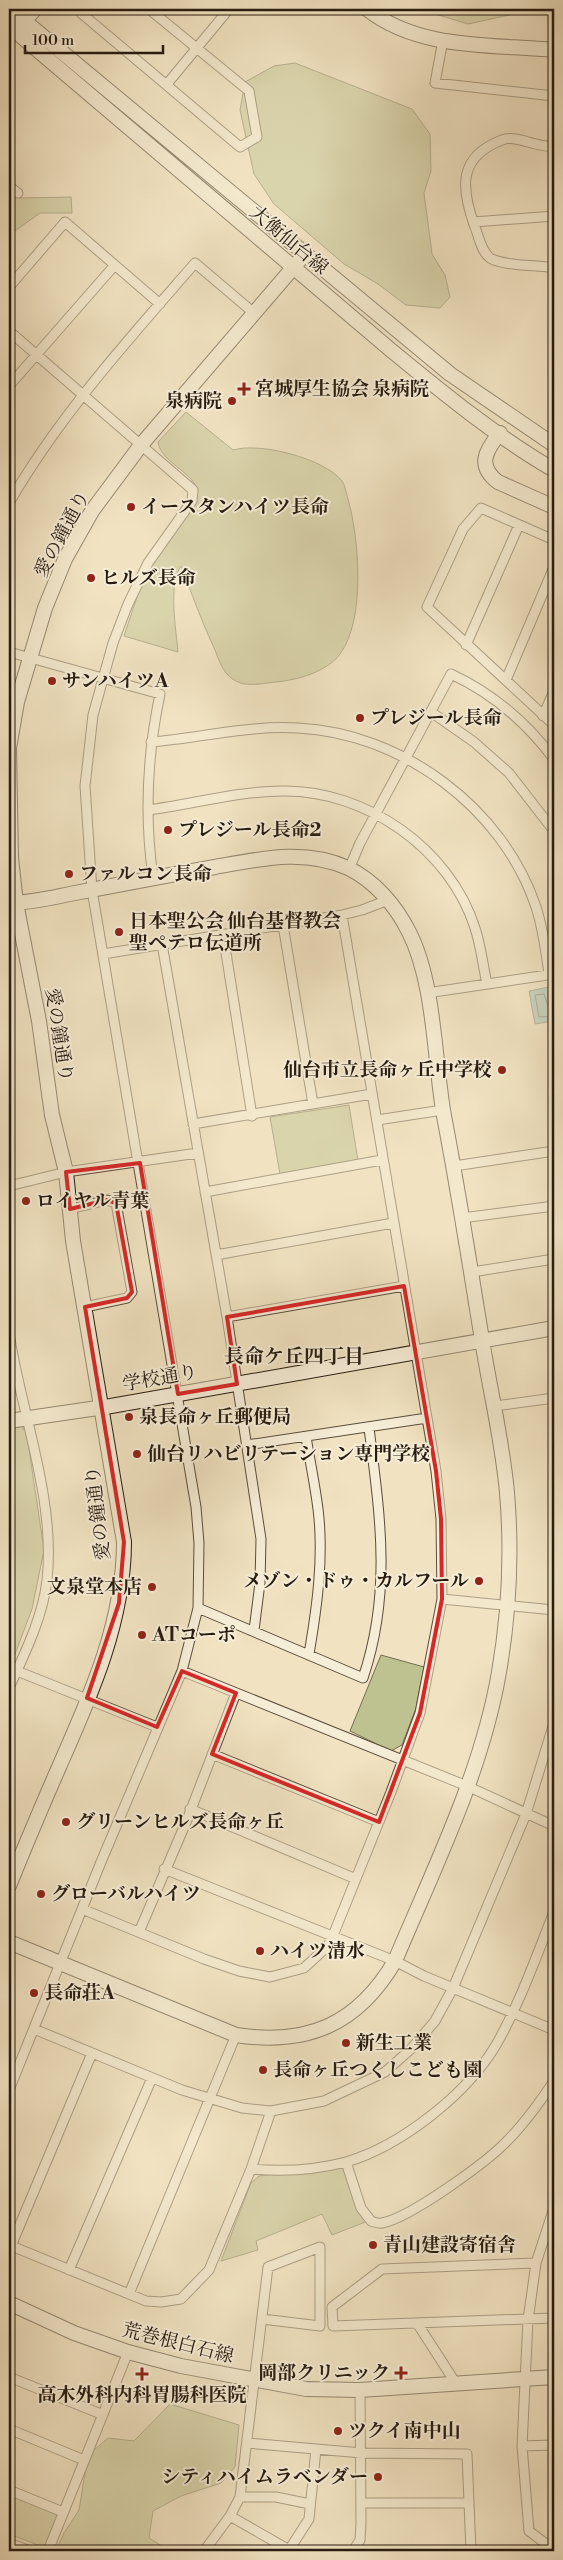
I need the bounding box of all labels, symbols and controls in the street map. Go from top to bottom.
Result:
scale bar [25,22,162,54]
text: 100 m [32,31,74,50]
street label: 大衡仙台線 [245,200,333,280]
place label: 宮城厚生協会 泉病院 [255,377,429,401]
marker: 宮城厚生協会 泉病院 [237,382,251,396]
place label: 泉病院 [165,389,222,413]
marker: 泉病院 [226,395,238,407]
street label: 愛の鐘通り [29,486,95,582]
place label: イースタンハイツ長命 [141,495,330,519]
marker: イースタンハイツ長命 [125,501,137,513]
place label: ヒルズ長命 [101,566,196,590]
marker: ヒルズ長命 [85,572,97,584]
place label: サンハイツA [62,669,169,693]
marker: サンハイツA [46,675,58,687]
place label: プレジール長命 [370,706,502,730]
marker: プレジール長命 [354,712,366,724]
place label: プレジール長命2 [178,818,321,842]
marker: プレジール長命2 [162,824,174,836]
place label: ファルコン長命 [79,862,213,886]
marker: ファルコン長命 [63,868,75,880]
place label: 日本聖公会 仙台基督教会 聖ペテロ伝道所 [129,909,341,955]
marker: 日本聖公会 仙台基督教会 聖ペテロ伝道所 [113,926,125,938]
street label: 愛の鐘通り [40,986,78,1084]
place label: 仙台市立長命ヶ丘中学校 [283,1058,492,1082]
marker: 仙台市立長命ヶ丘中学校 [496,1064,508,1076]
place label: ロイヤル青葉 [36,1189,149,1213]
marker: ロイヤル青葉 [20,1195,32,1207]
district label: 長命ケ丘四丁目 [224,1345,364,1370]
street label: 学校通り [120,1360,200,1396]
place label: 泉長命ヶ丘郵便局 [139,1405,291,1429]
marker: 泉長命ヶ丘郵便局 [123,1411,135,1423]
place label: 仙台リハビリテーション専門学校 [147,1442,430,1466]
marker: 仙台リハビリテーション専門学校 [131,1448,143,1460]
street label: 愛の鐘通り [80,1464,116,1562]
place label: メゾン・ドゥ・カルフール [243,1569,469,1593]
place label: 文泉堂本店 [47,1575,142,1599]
marker: メゾン・ドゥ・カルフール [473,1575,485,1587]
marker: 文泉堂本店 [146,1581,158,1593]
place label: ATコーポ [151,1623,236,1647]
marker: ATコーポ [136,1629,148,1641]
place label: グリーンヒルズ長命ヶ丘 [76,1810,284,1834]
marker: グリーンヒルズ長命ヶ丘 [60,1816,72,1828]
place label: グローバルハイツ [51,1882,201,1906]
marker: グローバルハイツ [35,1888,47,1900]
place label: ハイツ清水 [270,1939,365,1963]
marker: ハイツ清水 [254,1945,266,1957]
place label: 長命荘A [44,1981,115,2005]
marker: 長命荘A [28,1987,40,1999]
place label: 新生工業 [356,2031,432,2055]
marker: 新生工業 [340,2037,352,2049]
place label: 長命ヶ丘つくしこども園 [273,2058,482,2082]
marker: 長命ヶ丘つくしこども園 [257,2064,269,2076]
place label: 青山建設寄宿舎 [383,2233,516,2257]
marker: 青山建設寄宿舎 [367,2239,379,2251]
street label: 荒巻根白石線 [120,2318,236,2368]
place label: 岡部クリニック [258,2361,390,2385]
marker: 岡部クリニック [394,2366,408,2380]
marker: 高木外科内科胃腸科医院 [135,2367,149,2381]
place label: 高木外科内科胃腸科医院 [37,2383,247,2407]
place label: ツクイ南中山 [348,2419,461,2443]
marker: ツクイ南中山 [332,2425,344,2437]
place label: シティハイムラベンダー [161,2465,368,2489]
marker: シティハイムラベンダー [372,2471,384,2483]

